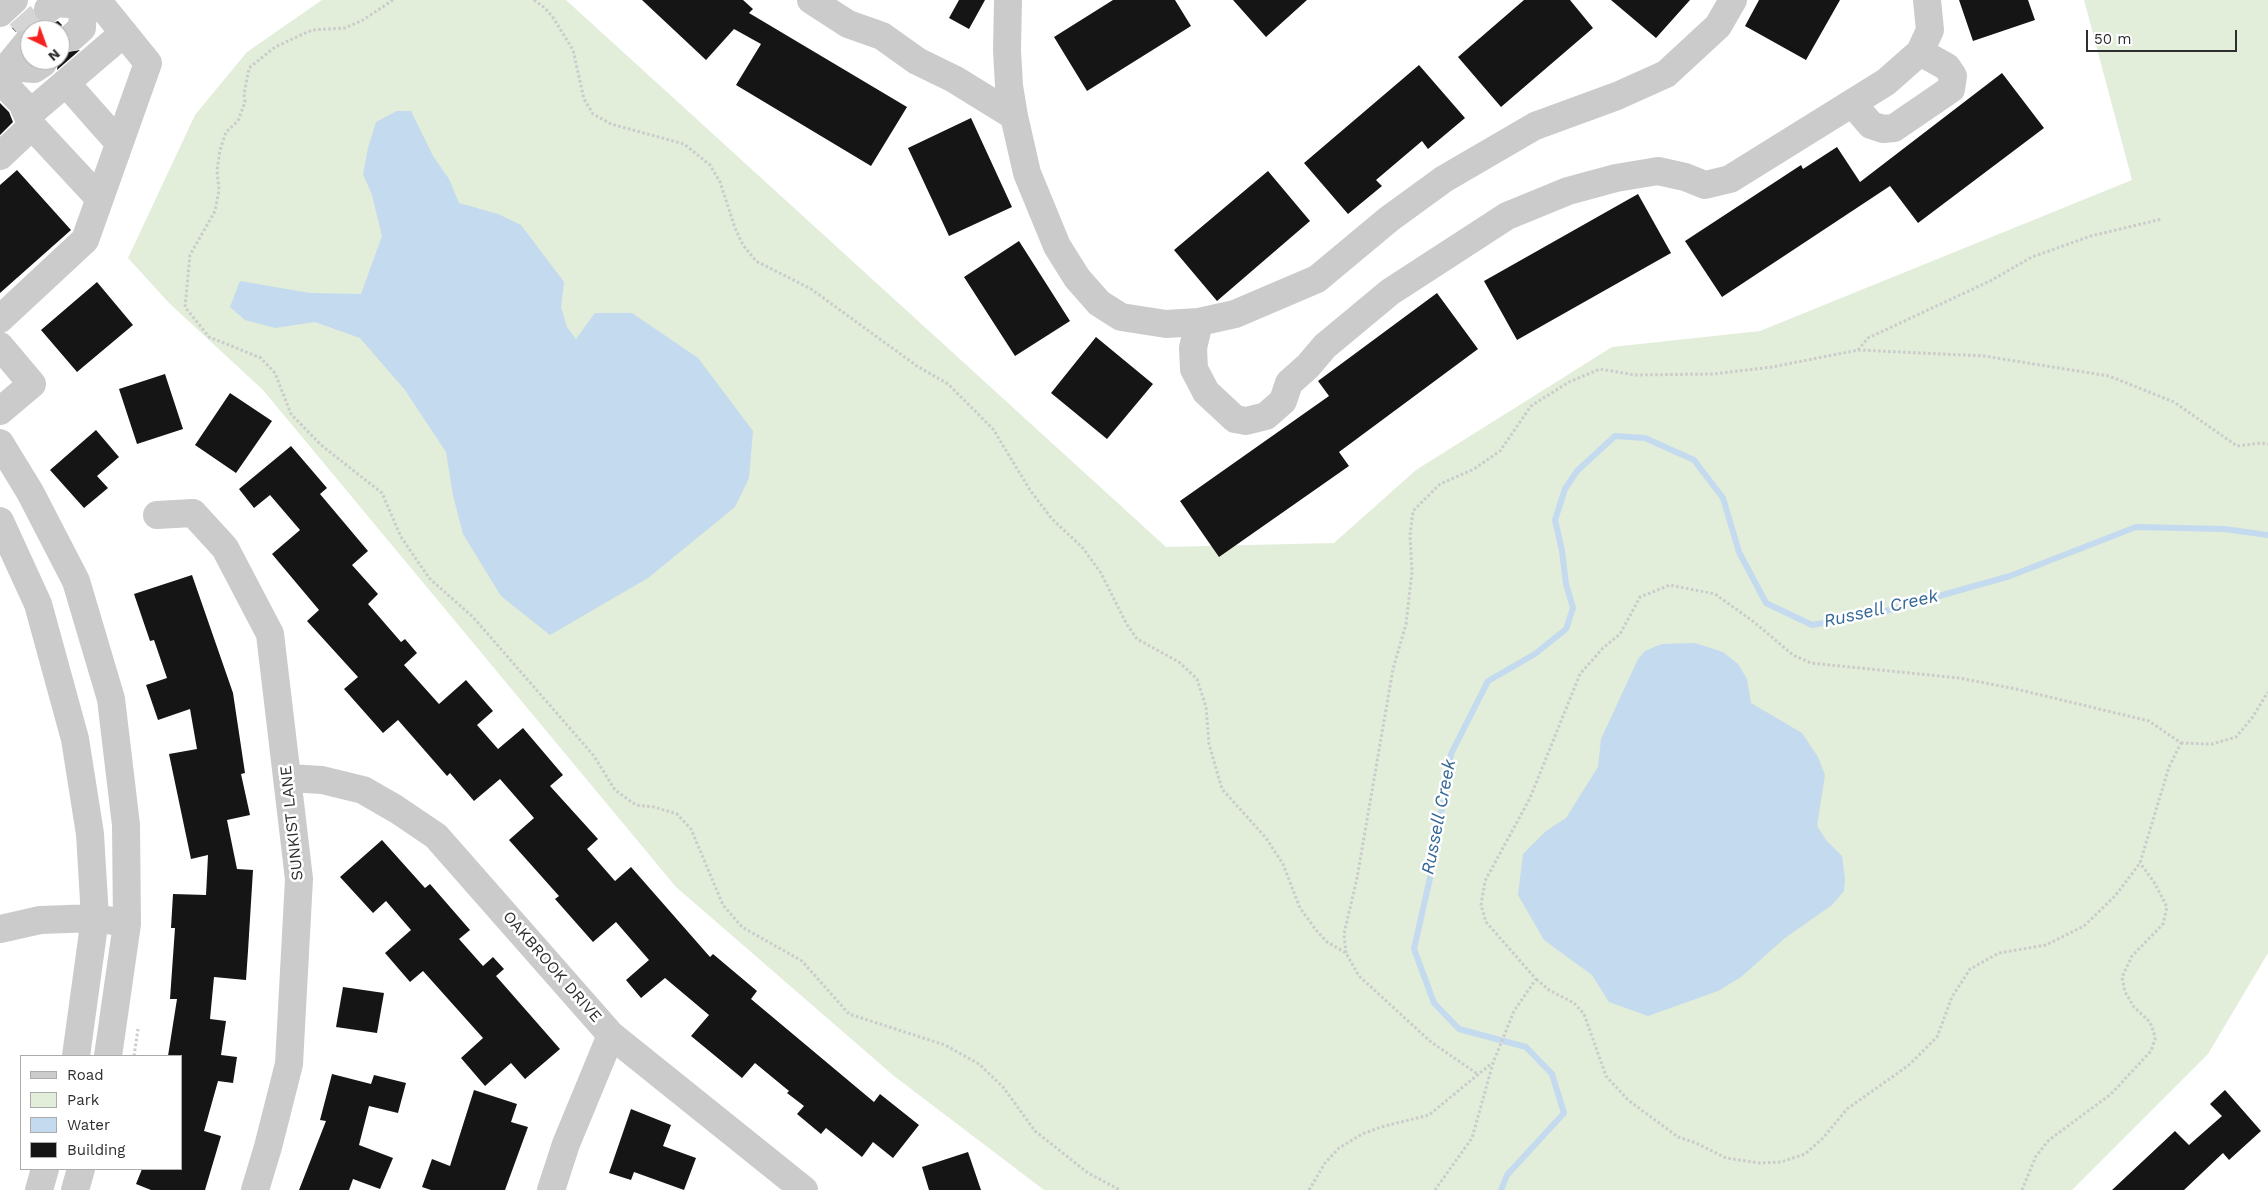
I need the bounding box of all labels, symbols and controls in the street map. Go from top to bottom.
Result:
north arrow [20,20,70,70]
scale bar [2088,20,2239,52]
text: 50 m [2094,30,2131,48]
text: N [45,46,64,65]
water label: Russell Creek [1822,585,1940,633]
water label: Russell Creek [1417,758,1461,876]
street label: SUNKIST LANE [276,765,308,881]
street label: OAKBROOK DRIVE [498,907,606,1027]
legend [20,1055,182,1170]
text: Road [67,1066,104,1084]
text: Park [67,1091,99,1109]
text: Water [67,1116,110,1134]
text: Building [67,1141,125,1159]

